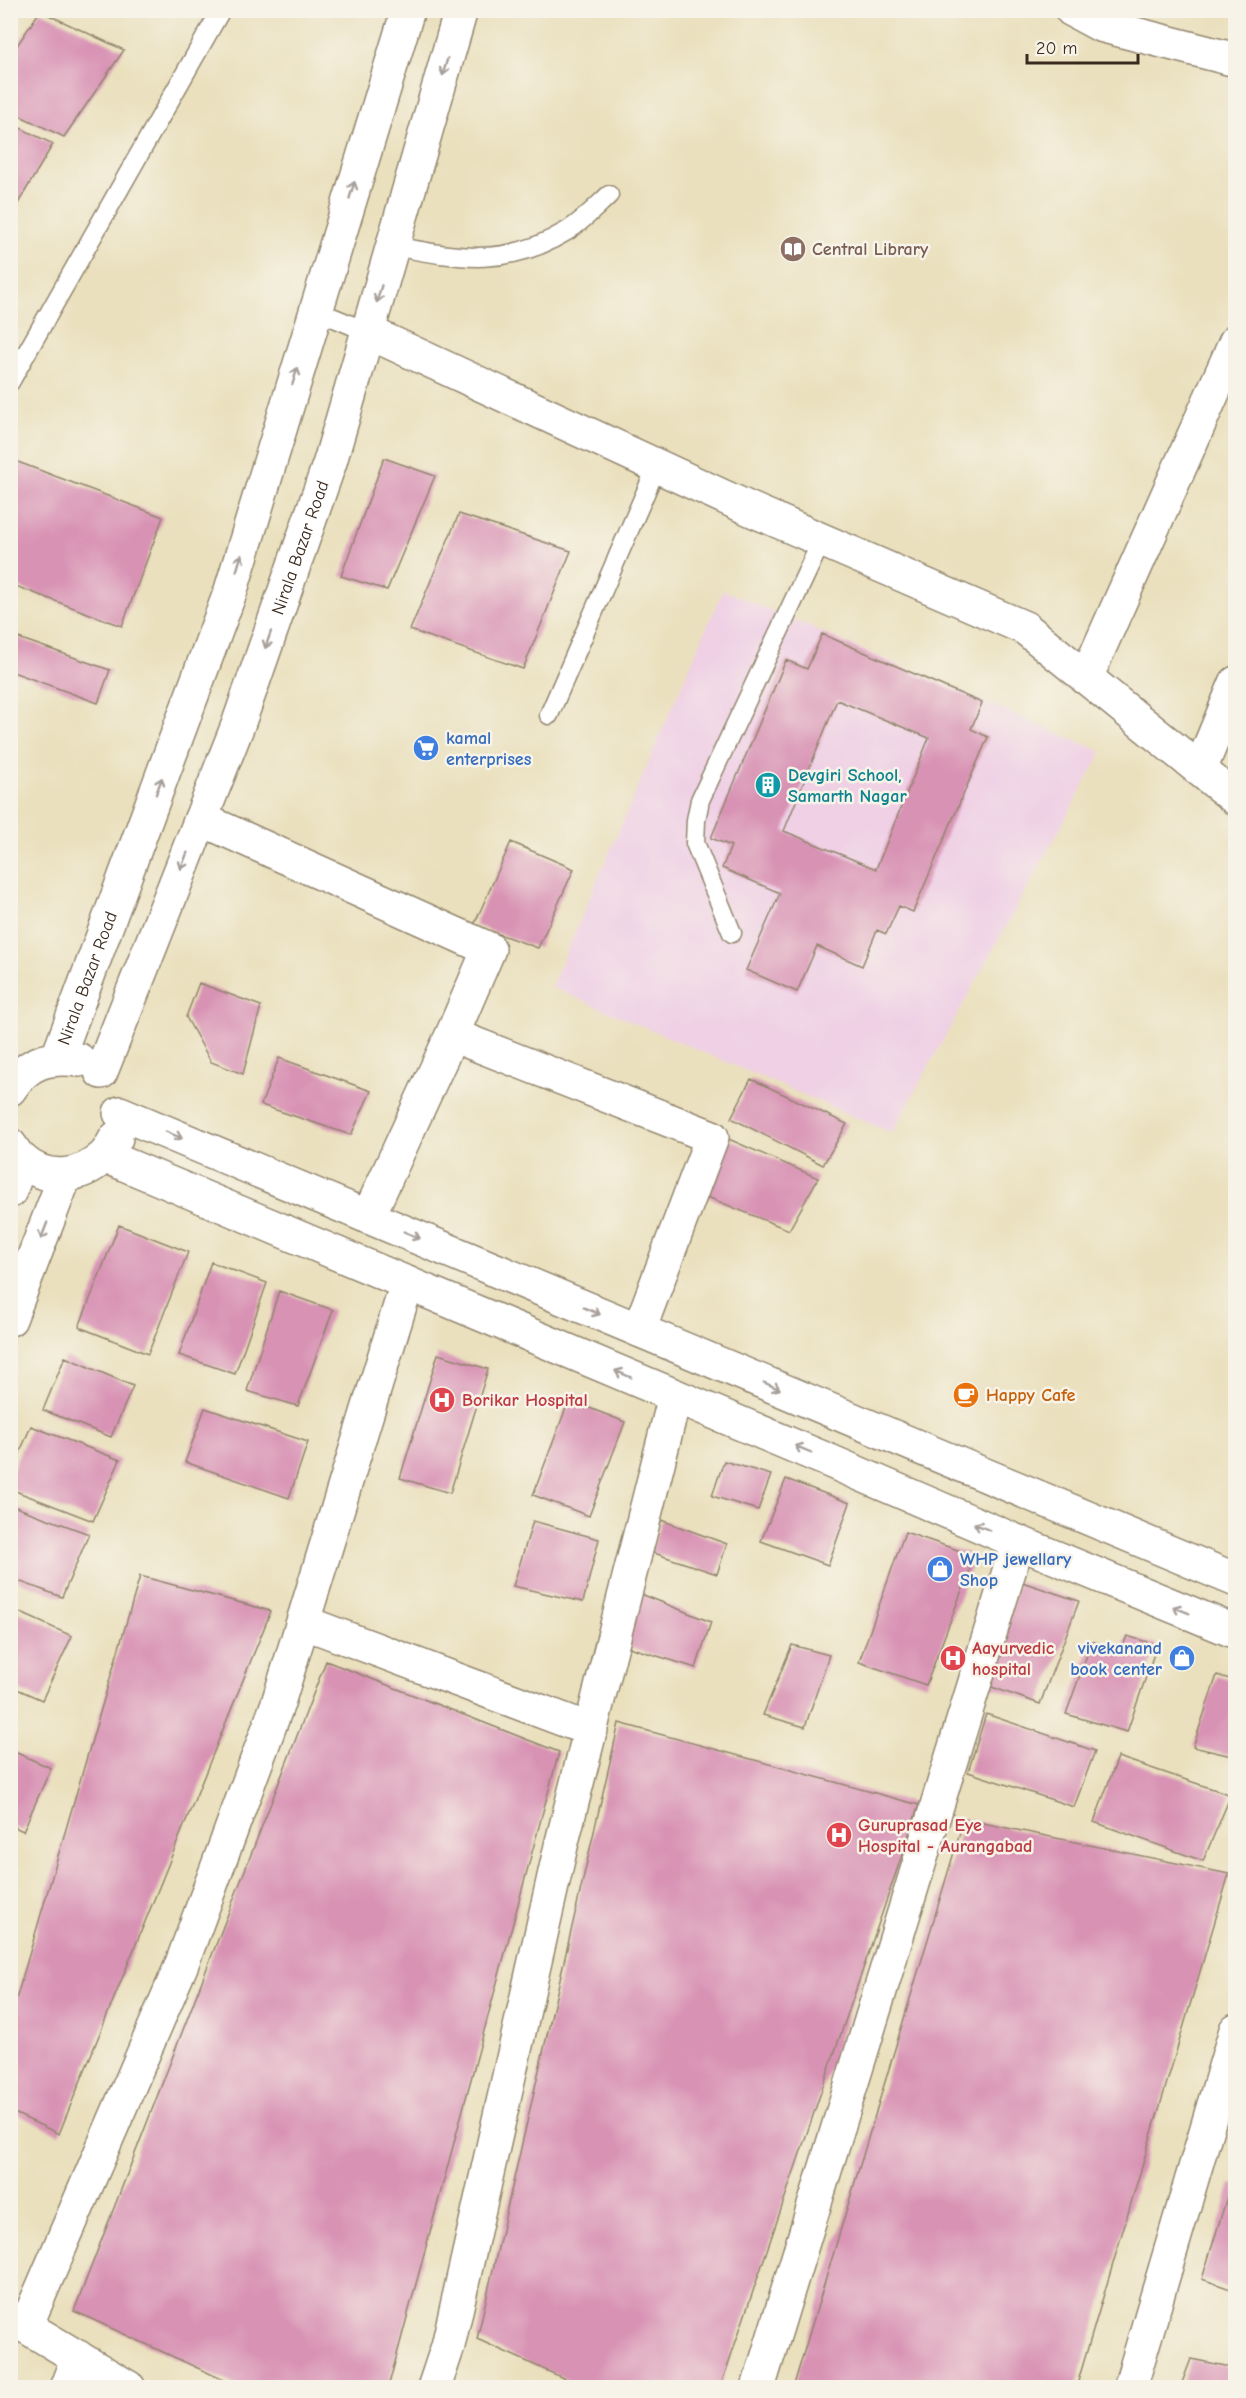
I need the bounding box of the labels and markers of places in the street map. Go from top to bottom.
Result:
library icon: Central Library [778,234,808,264]
place label: Central Library [812,239,929,260]
place label: kamal enterprises [446,728,532,770]
supermarket icon: kamal enterprises [411,733,441,763]
place label: Devgiri School, Samarth Nagar [788,765,907,807]
building icon: Devgiri School, Samarth Nagar [753,770,783,800]
cafe icon: Happy Cafe [951,1380,981,1410]
hospital icon: Borikar Hospital [427,1385,457,1415]
place label: Happy Cafe [986,1385,1076,1406]
place label: Borikar Hospital [462,1390,588,1411]
place label: WHP jewellary Shop [960,1549,1072,1591]
shop icon: WHP jewellary Shop [925,1554,955,1584]
place label: Aayurvedic hospital [972,1638,1055,1680]
place label: vivekanand book center [1070,1638,1163,1680]
hospital icon: Aayurvedic hospital [938,1643,968,1673]
shop icon: vivekanand book center [1167,1643,1197,1673]
place label: Guruprasad Eye Hospital - Aurangabad [858,1815,1033,1857]
hospital icon: Guruprasad Eye Hospital - Aurangabad [824,1820,854,1850]

